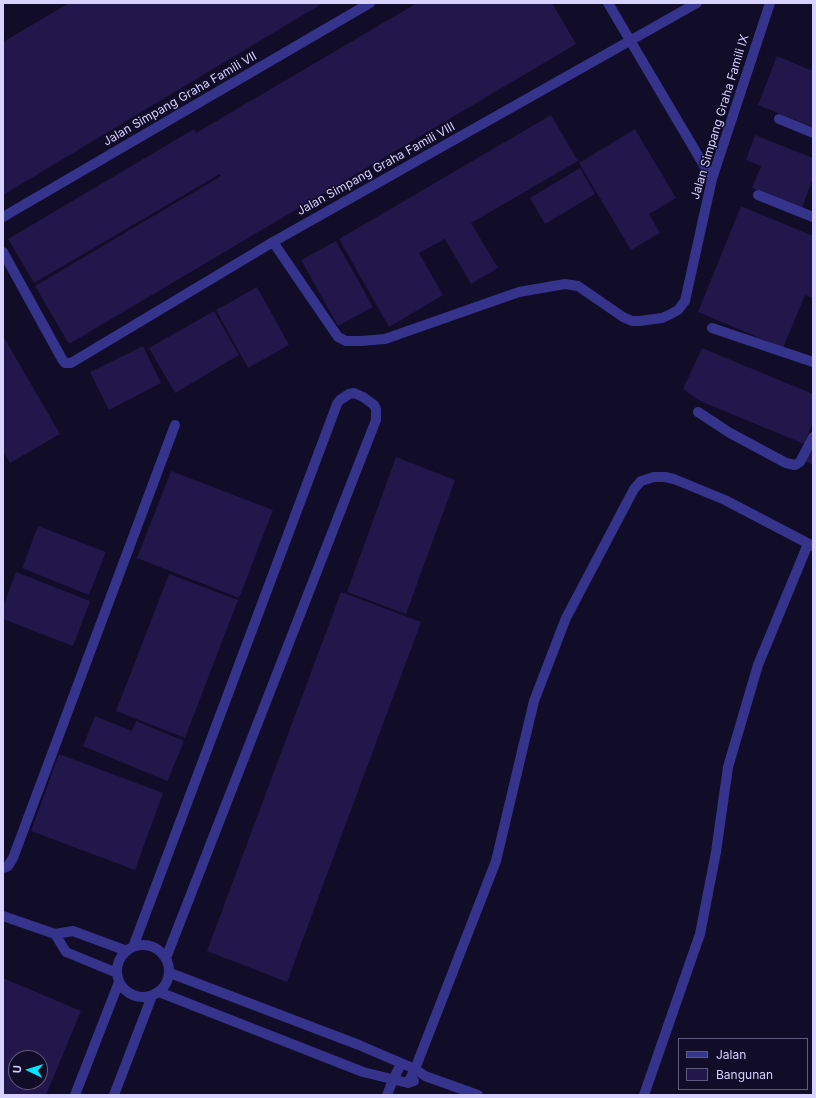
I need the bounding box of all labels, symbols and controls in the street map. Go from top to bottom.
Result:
street label: Jalan Simpang Graha Famili IX [688,33,752,201]
street label: Jalan Simpang Graha Famili VII [101,49,259,149]
street label: Jalan Simpang Graha Famili VIII [295,119,457,219]
legend [678,1038,808,1090]
text: Jalan [716,1047,746,1062]
north arrow [8,1050,48,1090]
text: U [10,1065,24,1074]
text: Bangunan [716,1067,773,1082]

